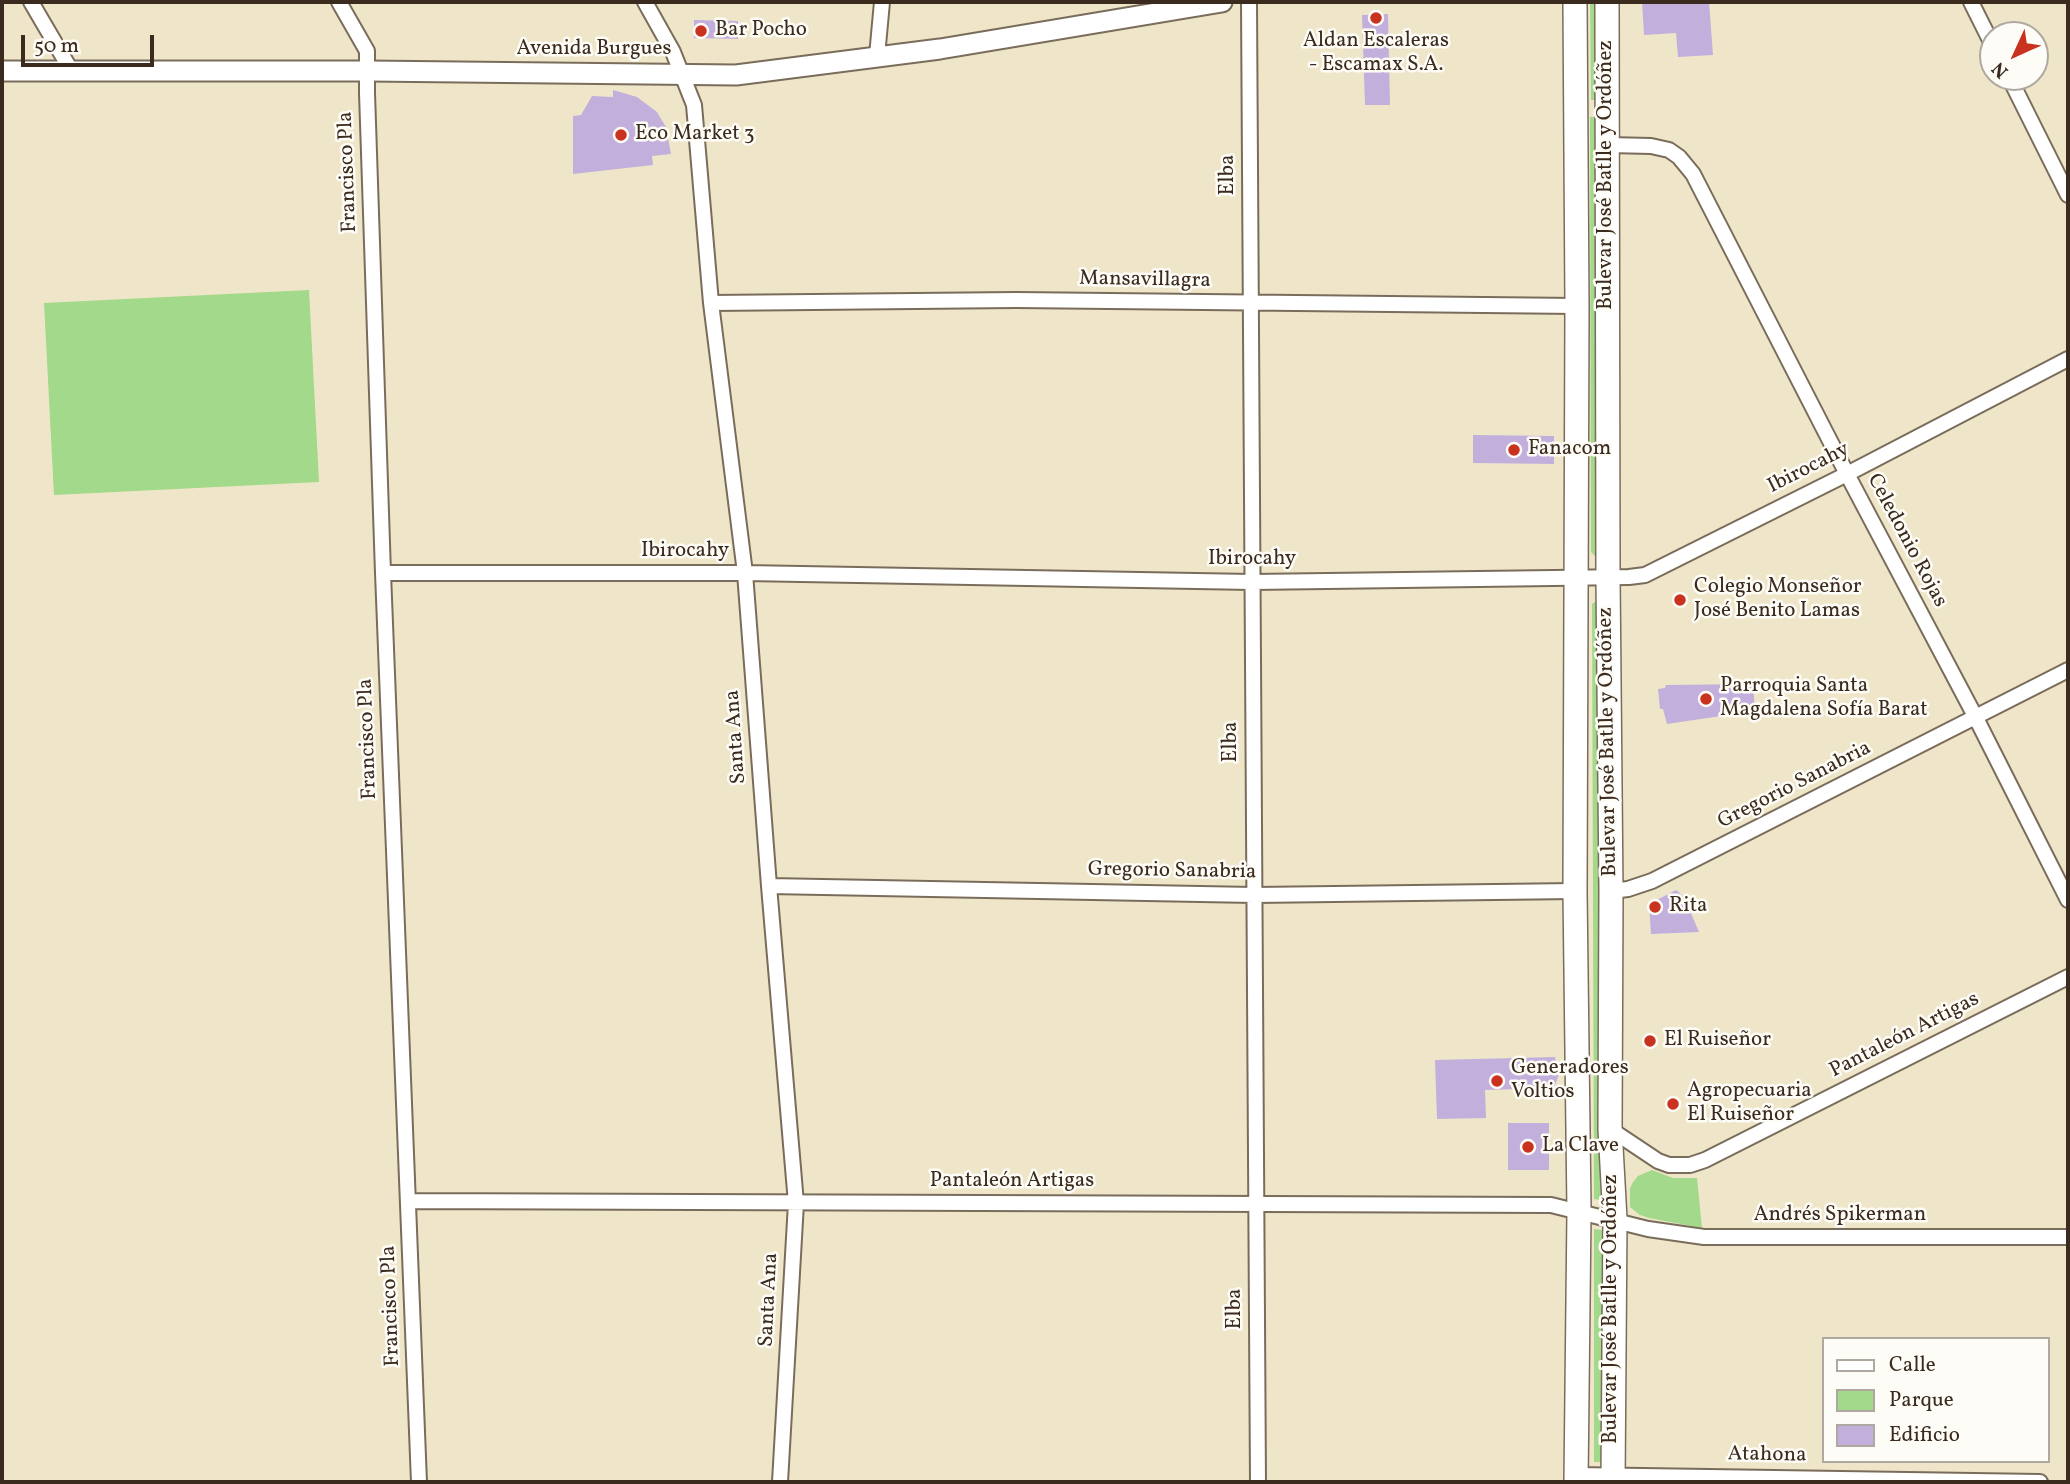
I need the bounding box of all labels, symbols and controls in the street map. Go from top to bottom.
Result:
marker: Aldan Escaleras - Escamax S.A. [1368,10,1384,26]
place label: Bar Pocho [715,18,807,44]
scale bar [24,21,158,65]
north arrow [1979,21,2049,91]
marker: Bar Pocho [693,23,709,39]
place label: Aldan Escaleras - Escamax S.A. [1303,29,1449,79]
text: 50 m [34,32,79,61]
street label: Avenida Burgues [517,37,671,63]
street label: Bulevar José Batlle y Ordóñez [1594,40,1620,310]
text: N [1987,55,2015,84]
street label: Francisco Pla [334,111,364,233]
place label: Eco Market 3 [635,122,755,148]
marker: Eco Market 3 [613,127,629,143]
street label: Elba [1216,155,1242,195]
street label: Mansavillagra [1079,267,1211,295]
place label: Fanacom [1528,437,1611,463]
street label: Ibirocahy [1764,438,1854,500]
marker: Fanacom [1506,442,1522,458]
street label: Celedonio Rojas [1860,470,1952,612]
street label: Ibirocahy [641,539,729,565]
street label: Ibirocahy [1208,547,1296,573]
place label: Colegio Monseñor José Benito Lamas [1694,575,1862,625]
marker: Colegio Monseñor José Benito Lamas [1672,592,1688,608]
street label: Bulevar José Batlle y Ordóñez [1594,607,1624,877]
place label: Parroquia Santa Magdalena Sofía Barat [1720,674,1928,724]
street label: Francisco Pla [354,678,384,800]
street label: Santa Ana [721,689,753,785]
marker: Parroquia Santa Magdalena Sofía Barat [1698,691,1714,707]
street label: Elba [1219,722,1245,762]
street label: Gregorio Sanabria [1714,736,1876,836]
street label: Gregorio Sanabria [1087,858,1257,886]
place label: Rita [1669,894,1708,920]
marker: Rita [1647,899,1663,915]
street label: Pantaleón Artigas [1826,987,1984,1085]
place label: El Ruiseñor [1664,1028,1771,1054]
marker: El Ruiseñor [1642,1033,1658,1049]
place label: Generadores Voltios [1511,1056,1629,1106]
marker: Generadores Voltios [1489,1073,1505,1089]
place label: Agropecuaria El Ruiseñor [1687,1079,1812,1129]
marker: Agropecuaria El Ruiseñor [1665,1096,1681,1112]
place label: La Clave [1542,1134,1619,1160]
marker: La Clave [1520,1139,1536,1155]
street label: Pantaleón Artigas [930,1169,1094,1195]
street label: Bulevar José Batlle y Ordóñez [1599,1174,1625,1444]
street label: Andrés Spikerman [1754,1203,1926,1229]
street label: Francisco Pla [377,1245,407,1367]
street label: Santa Ana [755,1252,785,1348]
street label: Elba [1223,1289,1249,1329]
legend [1822,1337,2049,1463]
text: Calle [1889,1351,1936,1380]
text: Parque [1889,1386,1954,1415]
text: Edificio [1889,1421,1960,1450]
street label: Atahona [1727,1443,1807,1469]

